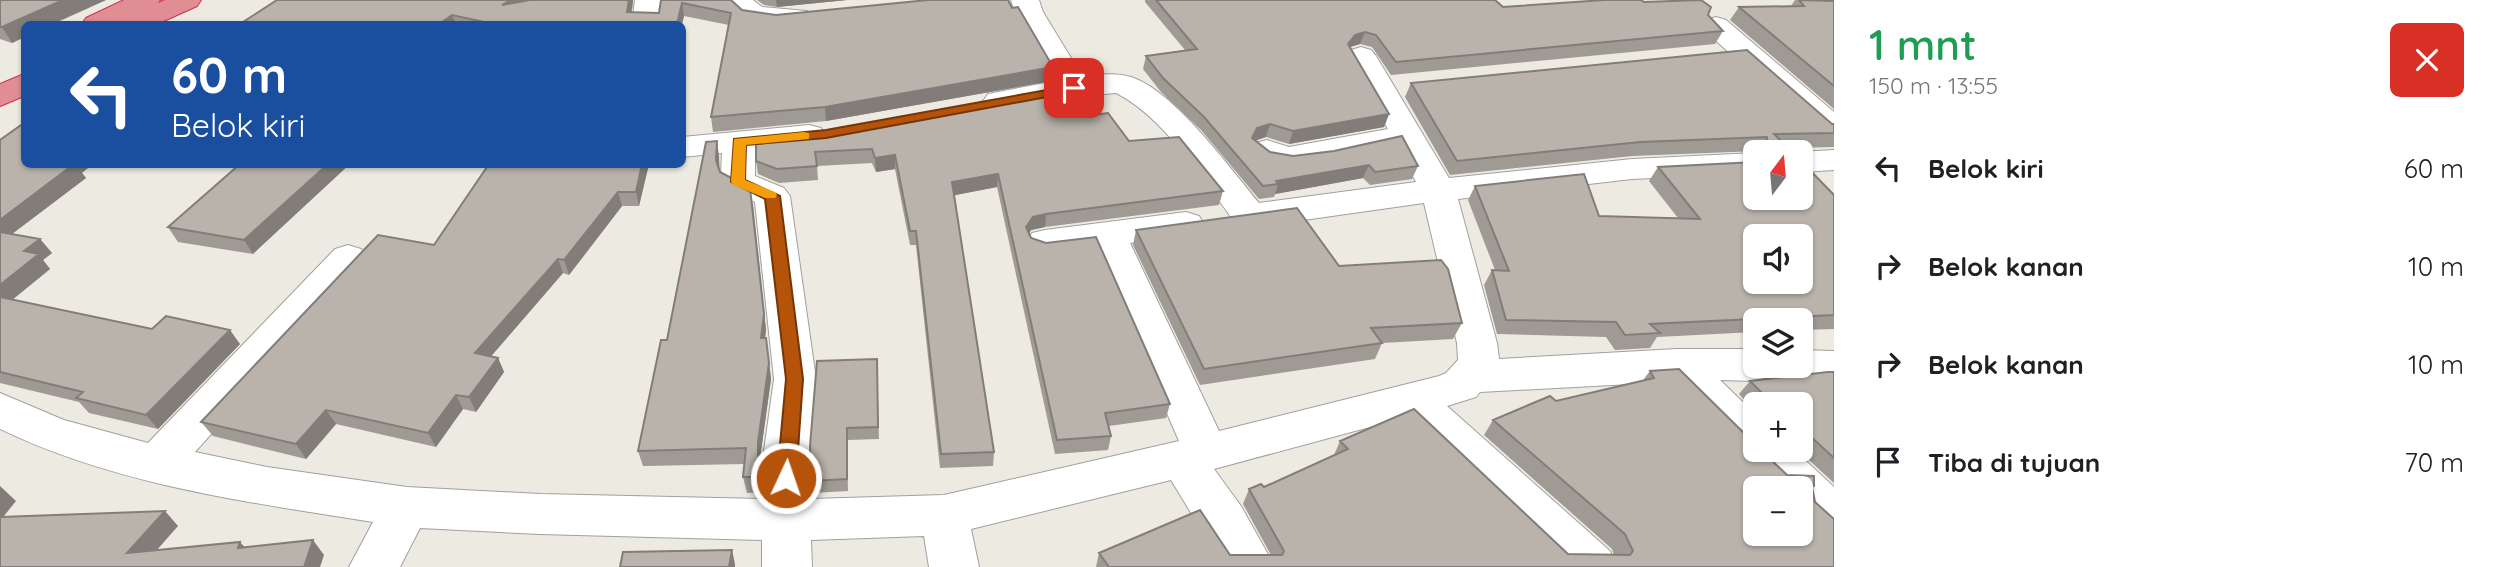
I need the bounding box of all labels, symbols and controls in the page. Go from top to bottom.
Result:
text: 1 mnt [1869,18,1976,71]
button: close [2390,23,2464,97]
text: 60 m [171,44,287,105]
icon: left [56,49,147,140]
pin [1044,58,1104,118]
icon: arrive [1055,69,1093,107]
text: 150 m · 13:55 [1869,71,1998,100]
text: Belok kiri [171,105,305,145]
north arrow [1743,140,1813,210]
map controls [1743,140,1813,546]
icon: left [1869,149,1907,187]
text: Belok kiri [1928,152,2044,185]
text: 60 m [2404,152,2464,185]
button: sound [1743,224,1813,294]
icon: right [1869,247,1907,285]
text: Belok kanan [1928,250,2084,283]
text: 10 m [2408,250,2464,283]
button: layers [1743,308,1813,378]
icon: right [1869,345,1907,383]
text: Belok kanan [1928,348,2084,381]
text: 10 m [2408,348,2464,381]
button: + [1743,392,1813,462]
position arrow [749,441,823,515]
icon: arrive [1869,443,1907,481]
text: Tiba di tujuan [1928,446,2100,479]
text: 70 m [2404,446,2464,479]
button: − [1743,476,1813,546]

